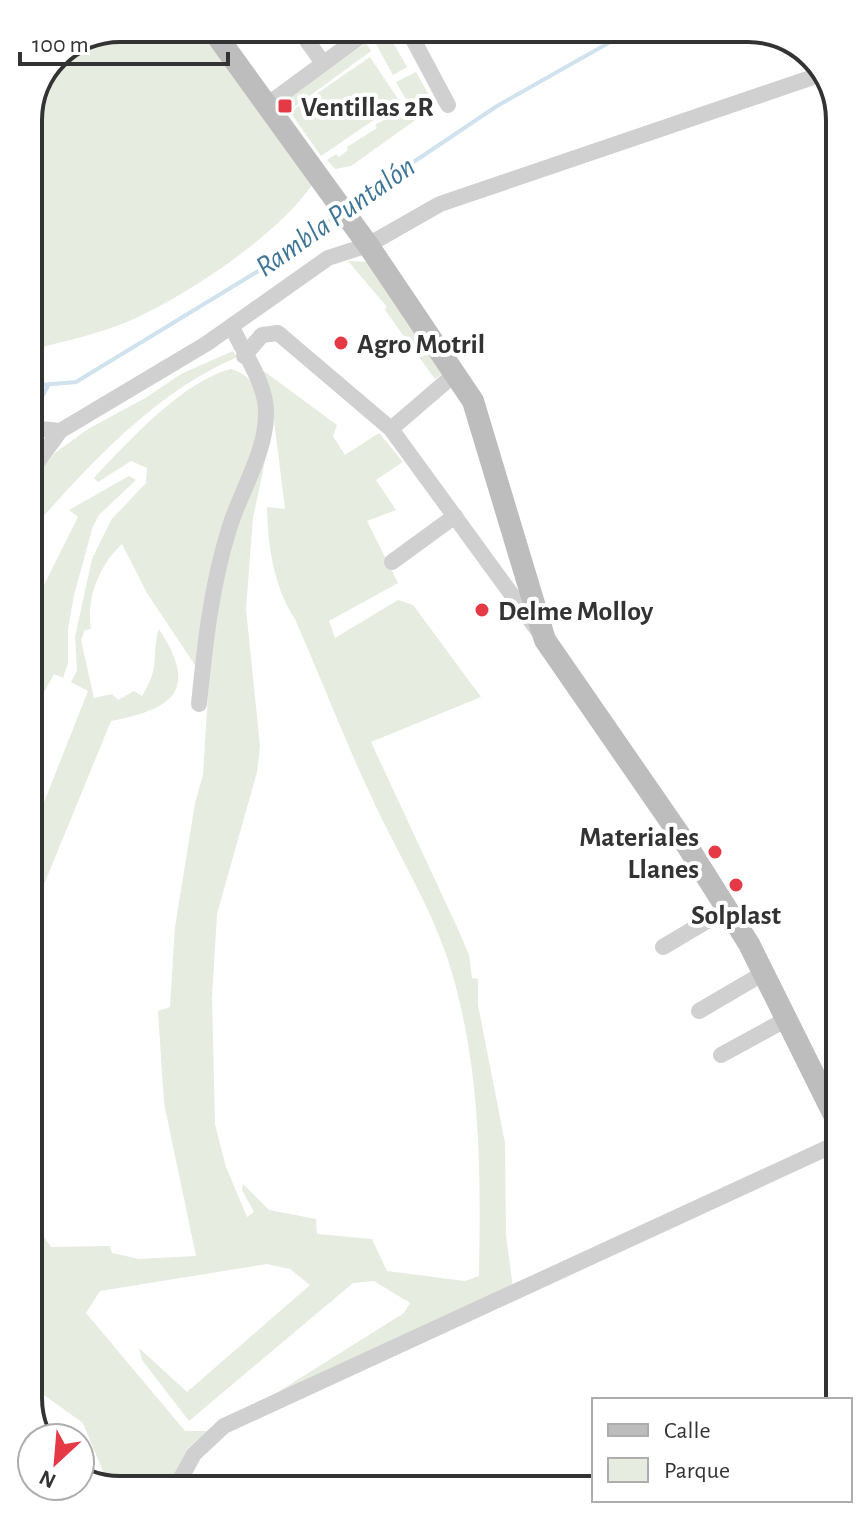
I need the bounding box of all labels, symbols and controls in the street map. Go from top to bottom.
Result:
scale bar [20,16,228,66]
text: 100 m [32,33,89,57]
place label: Ventillas 2R [301,94,434,122]
marker: Ventillas 2R [276,97,294,115]
water label: Rambla Puntalón [250,151,421,283]
place label: Agro Motril [357,331,485,359]
marker: Agro Motril [332,334,350,352]
place label: Delme Molloy [498,598,654,626]
marker: Delme Molloy [473,601,491,619]
place label: Materiales Llanes [579,824,699,884]
marker: Materiales Llanes [706,843,724,861]
marker: Solplast [727,876,745,894]
place label: Solplast [691,902,782,930]
legend [592,1398,852,1502]
text: Calle [664,1419,711,1443]
north arrow [16,1422,96,1502]
text: Parque [664,1459,730,1483]
text: N [36,1466,59,1492]

